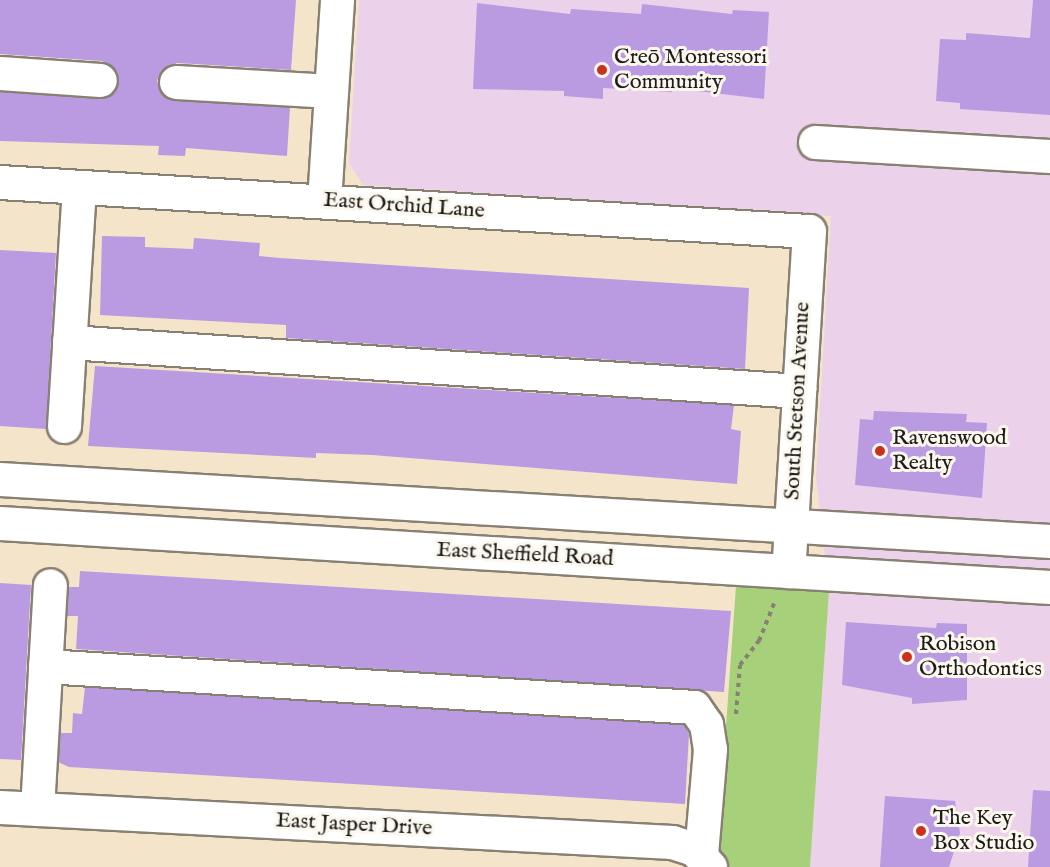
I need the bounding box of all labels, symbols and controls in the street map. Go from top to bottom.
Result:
place label: Creō Montessori Community [614,44,767,96]
marker: Creō Montessori Community [595,63,609,77]
street label: East Orchid Lane [322,187,486,225]
street label: South Stetson Avenue [780,301,816,501]
place label: Ravenswood Realty [892,425,1007,476]
marker: Ravenswood Realty [873,444,887,458]
street label: East Sheffield Road [436,537,614,573]
place label: Robison Orthodontics [919,631,1042,682]
marker: Robison Orthodontics [900,650,914,664]
place label: The Key Box Studio [933,805,1034,856]
street label: East Jasper Drive [275,808,433,842]
marker: The Key Box Studio [914,824,928,838]

